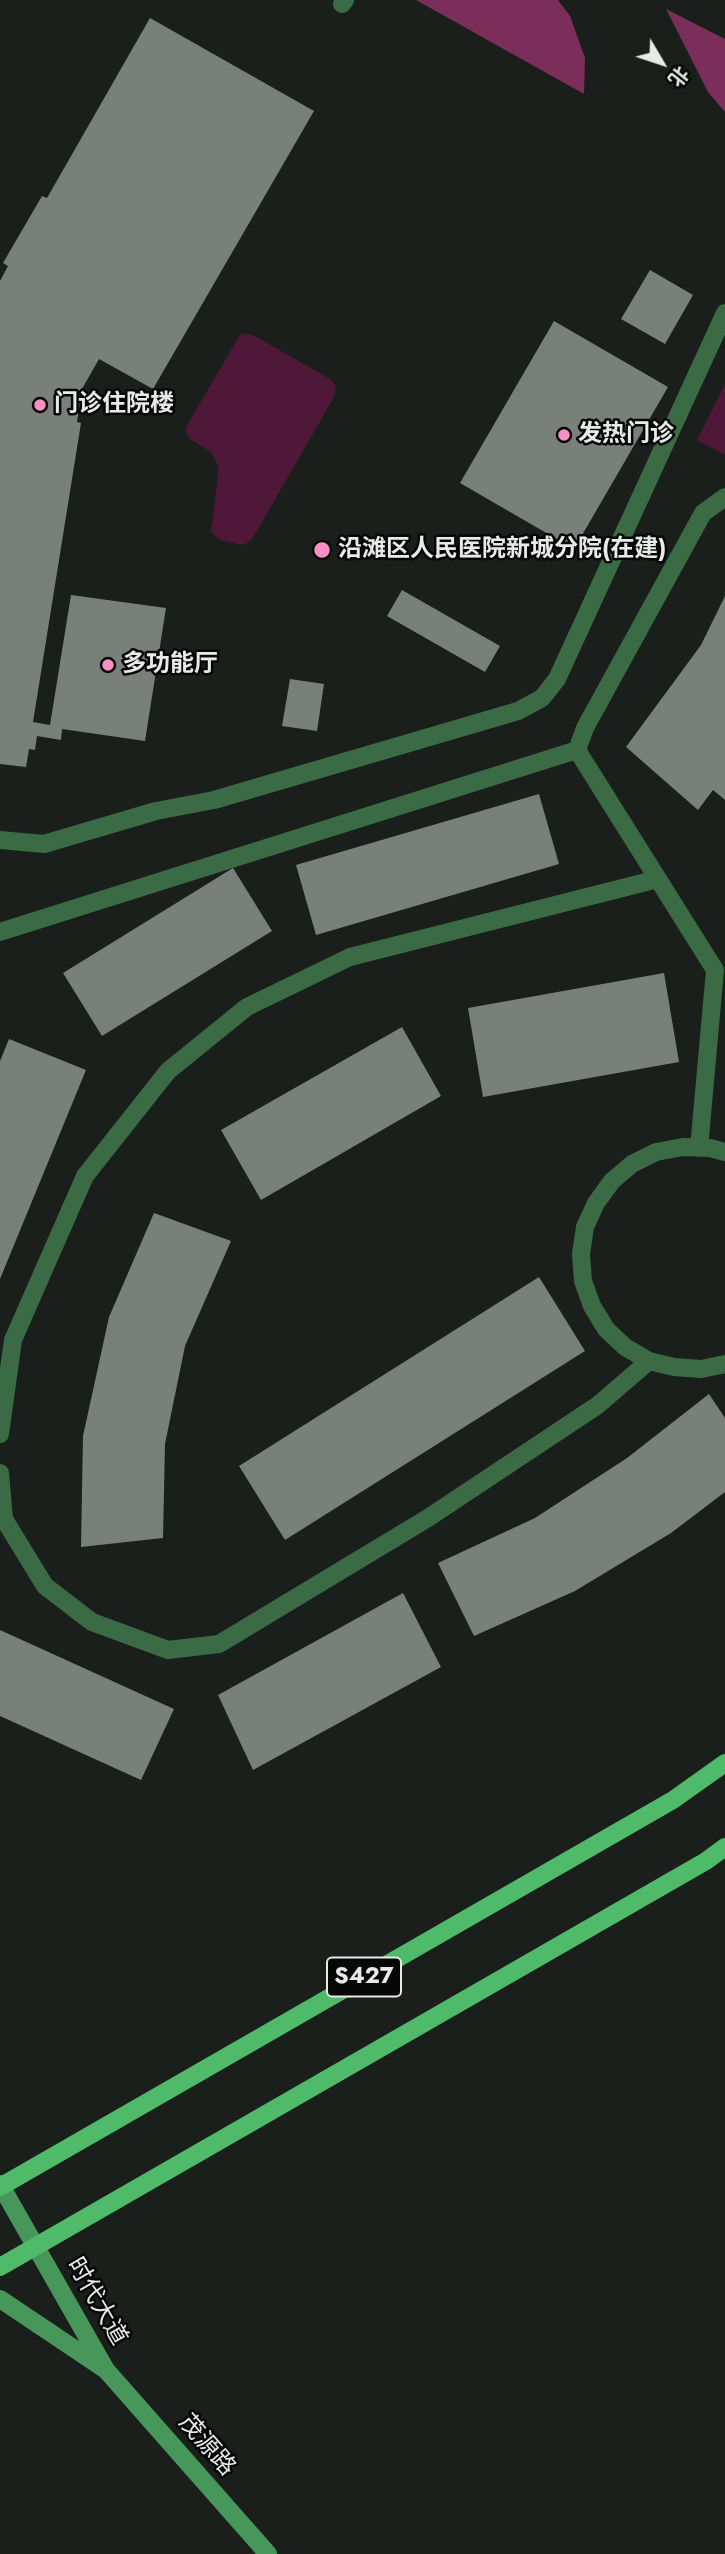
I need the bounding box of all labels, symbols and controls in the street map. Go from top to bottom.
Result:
north arrow [627,28,697,98]
text: 北 [662,61,695,92]
place label: 门诊住院楼 [54,391,174,419]
marker: 门诊住院楼 [32,397,48,413]
place label: 发热门诊 [578,421,674,449]
marker: 发热门诊 [556,427,572,443]
place label: 沿滩区人民医院新城分院(在建) [338,536,666,564]
marker: 沿滩区人民医院新城分院(在建) [312,540,332,560]
place label: 多功能厅 [122,651,218,679]
marker: 多功能厅 [100,657,116,673]
road number: S427 [327,1958,401,1996]
street label: 时代大道 [60,2253,132,2351]
street label: 茂源路 [172,2409,240,2483]

